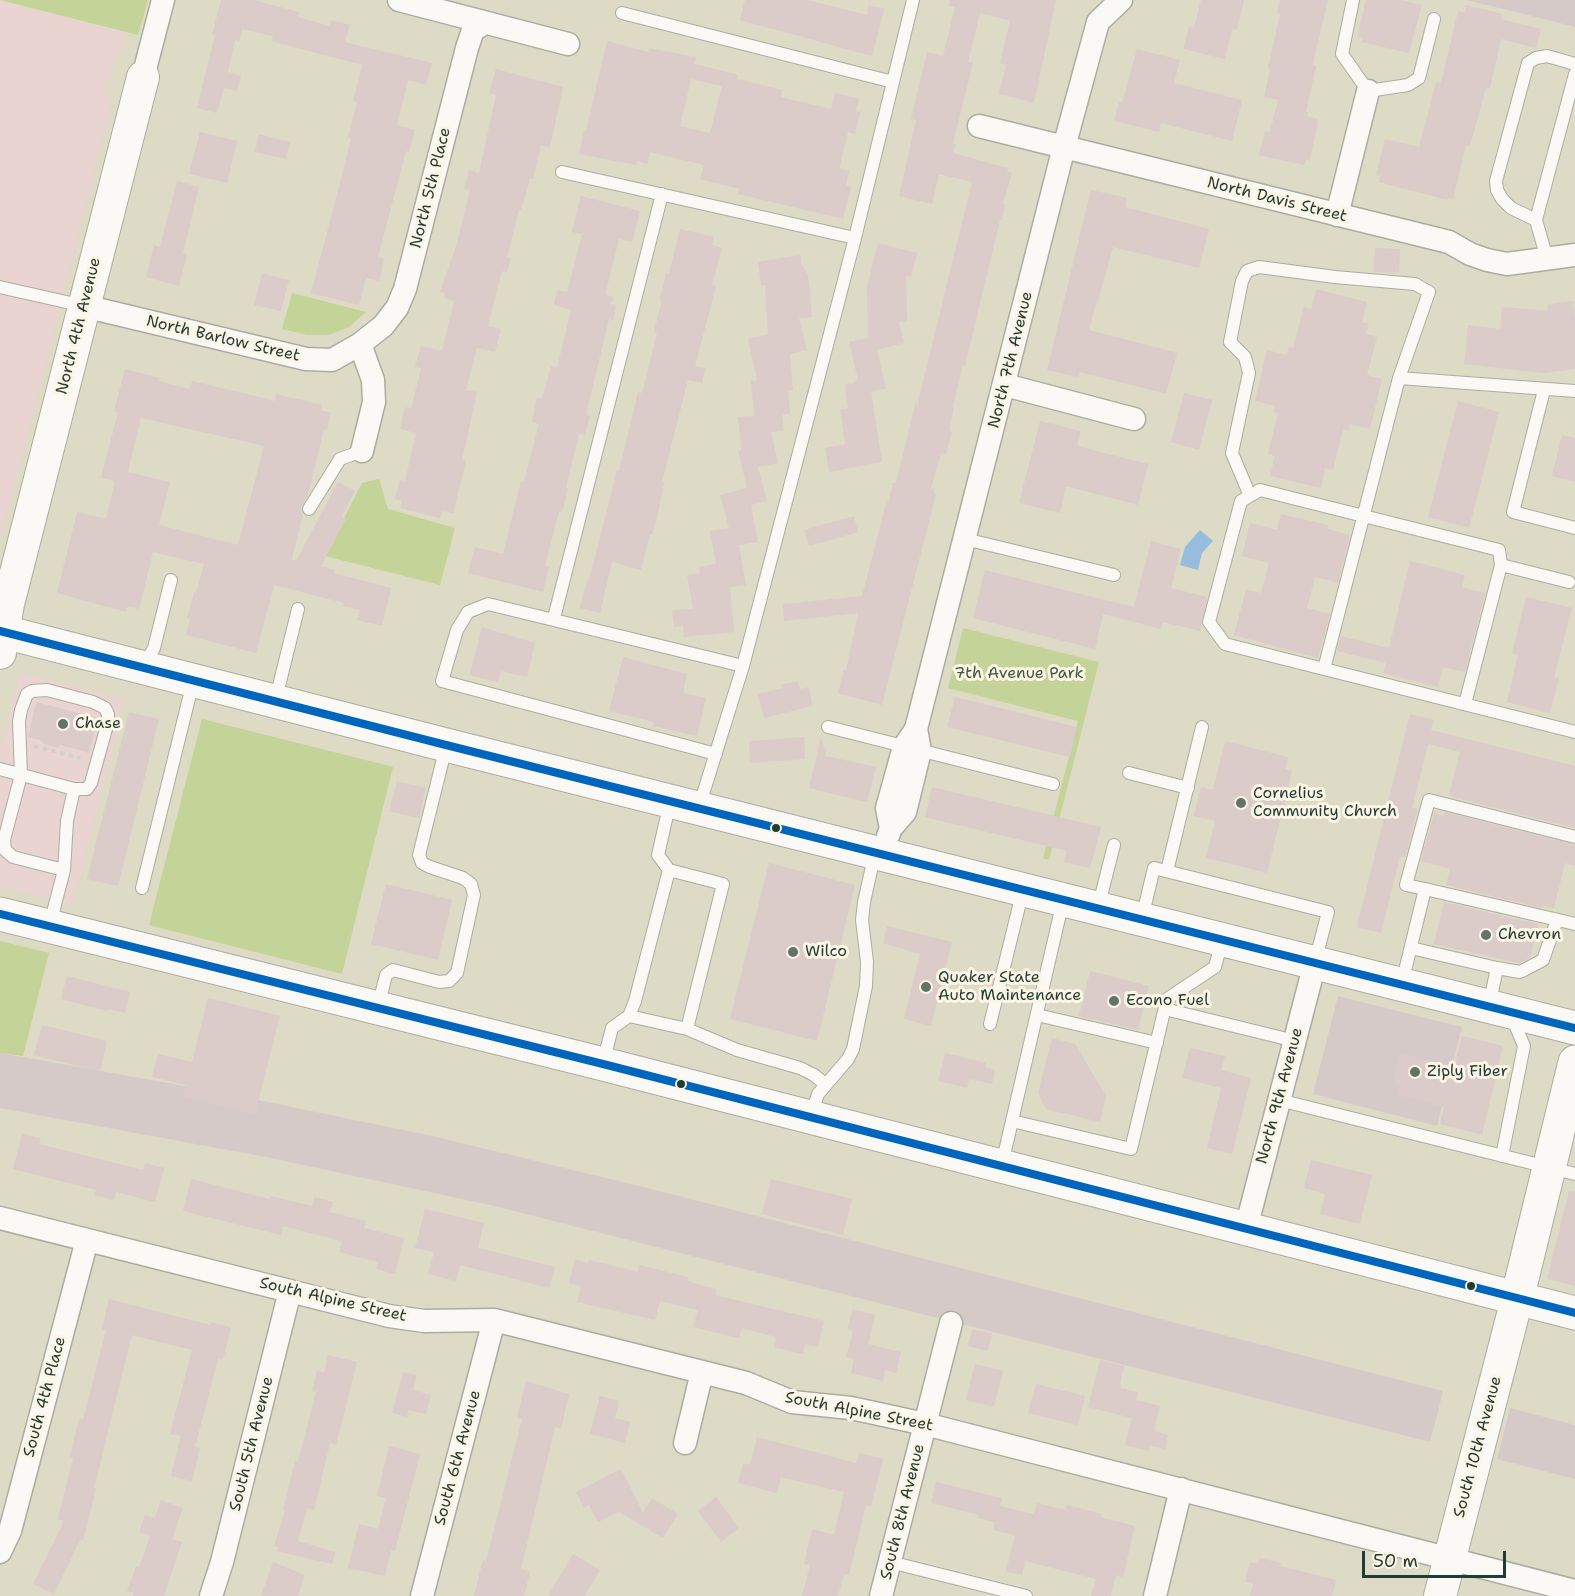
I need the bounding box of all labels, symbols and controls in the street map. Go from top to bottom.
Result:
street label: North 5th Place [407,126,455,250]
street label: North Davis Street [1205,173,1349,227]
street label: North 4th Avenue [53,256,105,396]
street label: North 7th Avenue [985,290,1037,430]
street label: North Barlow Street [144,312,302,366]
park label: 7th Avenue Park [954,664,1084,684]
place label: Chase [75,714,121,734]
marker: Chase [56,717,70,731]
place label: Cornelius Community Church [1253,784,1397,822]
marker: Cornelius Community Church [1234,796,1248,810]
unlabelled marker [770,822,782,834]
place label: Chevron [1498,925,1561,945]
marker: Chevron [1479,928,1493,942]
place label: Wilco [805,942,847,962]
marker: Wilco [786,945,800,959]
place label: Quaker State Auto Maintenance [938,968,1081,1006]
marker: Quaker State Auto Maintenance [919,980,933,994]
place label: Econo Fuel [1126,991,1209,1011]
marker: Econo Fuel [1107,994,1121,1008]
street label: North 9th Avenue [1253,1026,1307,1166]
place label: Ziply Fiber [1427,1062,1508,1082]
marker: Ziply Fiber [1408,1065,1422,1079]
unlabelled marker [675,1078,687,1090]
street label: South Alpine Street [257,1274,409,1326]
unlabelled marker [1465,1280,1477,1292]
street label: South 4th Place [20,1335,70,1459]
street label: South 10th Avenue [1450,1374,1506,1520]
street label: South 5th Avenue [226,1375,278,1513]
street label: South 6th Avenue [431,1388,485,1528]
street label: South Alpine Street [783,1388,935,1436]
street label: South 8th Avenue [877,1442,929,1582]
scale bar [1365,1539,1509,1577]
text: 50 m [1373,1549,1418,1573]

